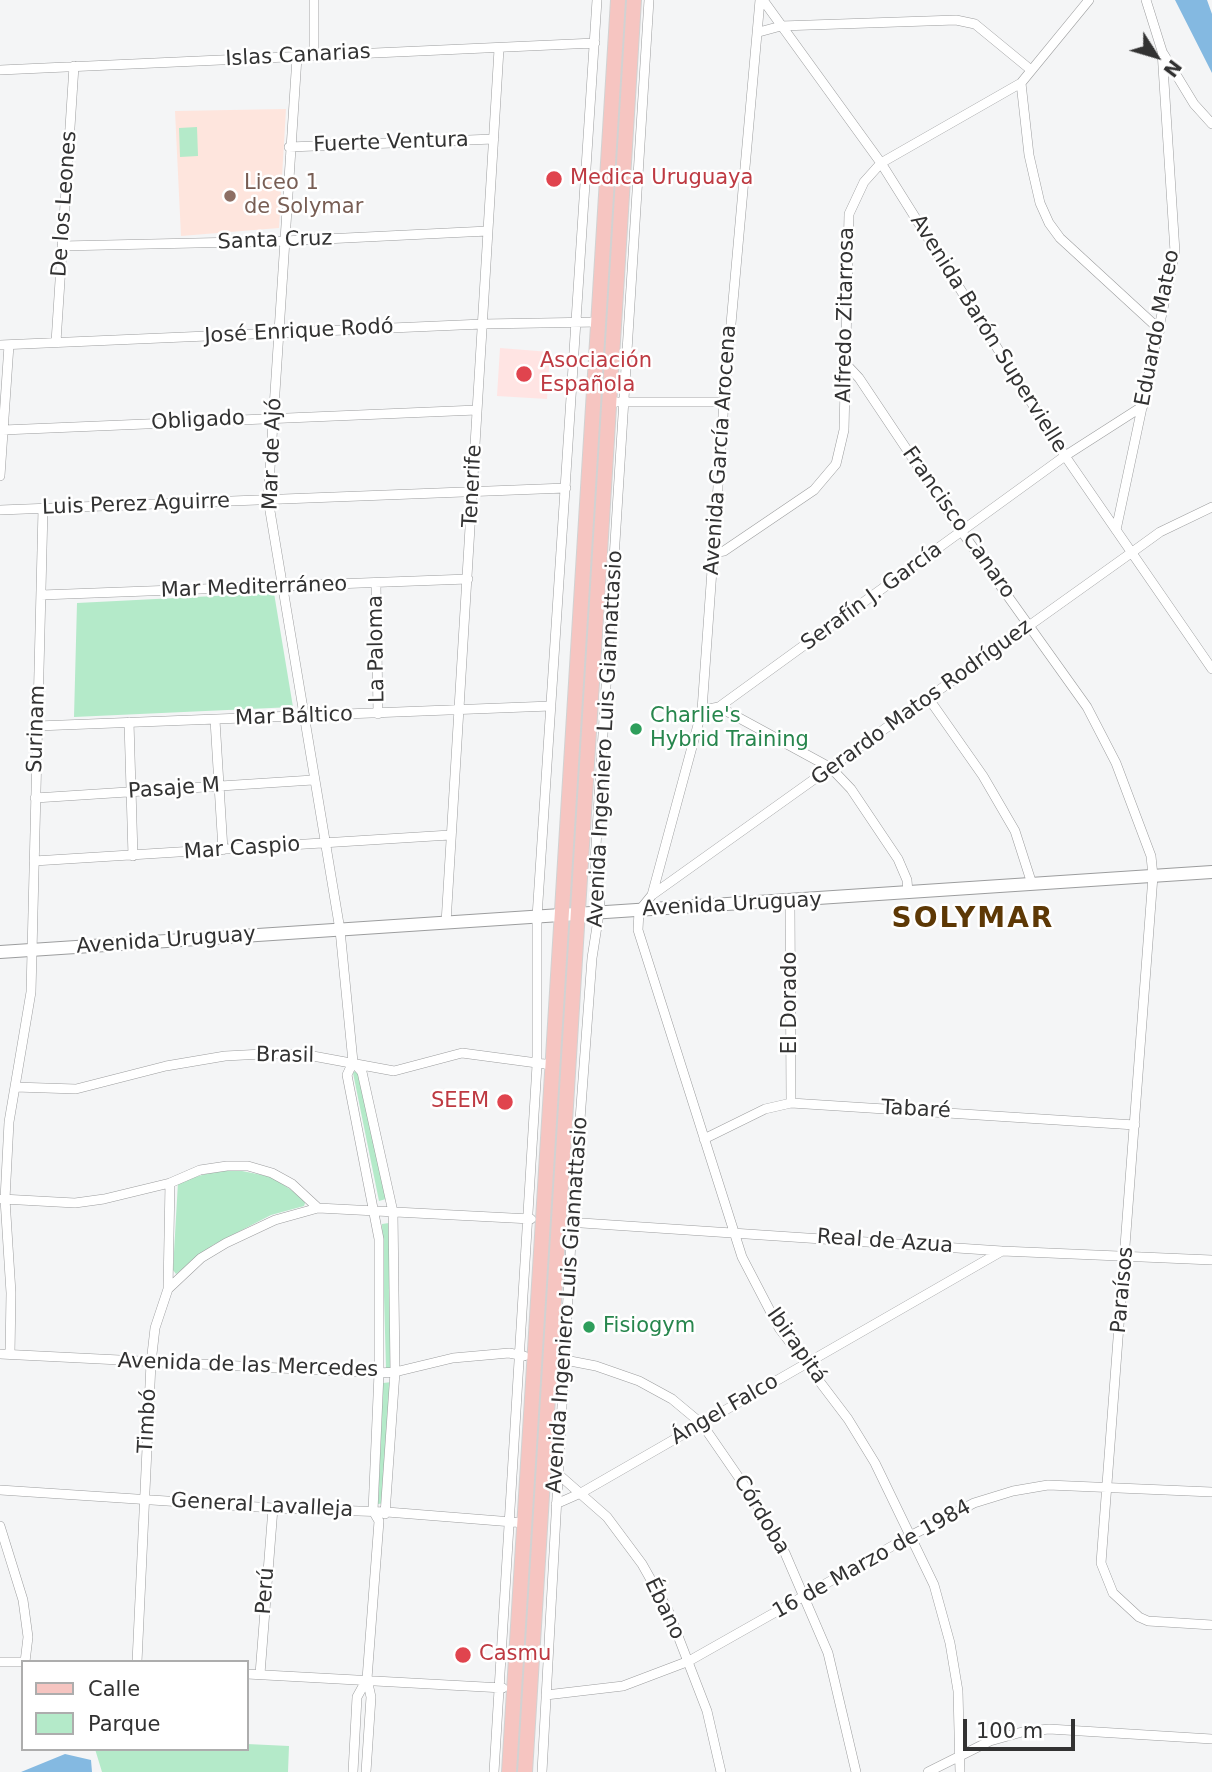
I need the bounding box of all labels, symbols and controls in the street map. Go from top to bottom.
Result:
north arrow [1121,21,1191,91]
street label: Islas Canarias [225,40,371,72]
text: N [1159,56,1186,82]
street label: Fuerte Ventura [313,128,469,158]
street label: De los Leones [47,130,83,278]
place label: Medica Uruguaya [570,166,753,192]
marker: Medica Uruguaya [544,169,564,189]
place label: Liceo 1 de Solymar [244,171,363,221]
marker: Liceo 1 de Solymar [222,188,238,204]
street label: Avenida Barón Supervielle [904,210,1072,458]
street label: Santa Cruz [217,226,333,256]
street label: Alfredo Zitarrosa [832,227,860,403]
street label: Eduardo Mateo [1130,248,1186,408]
street label: José Enrique Rodó [204,314,394,350]
street label: Avenida García Arocena [700,324,742,576]
place label: Asociación Española [540,349,652,399]
marker: Asociación Española [514,364,534,384]
street label: Mar de Ajó [258,397,288,511]
street label: Obligado [150,406,246,436]
street label: Francisco Canaro [896,442,1020,604]
street label: Tenerife [458,444,488,528]
street label: Luis Perez Aguirre [42,489,230,521]
street label: Serafín J. García [797,537,947,657]
street label: Avenida Ingeniero Luis Giannattasio [584,550,628,928]
street label: Mar Mediterráneo [160,572,348,604]
street label: La Paloma [363,595,391,703]
street label: Gerardo Matos Rodríguez [807,615,1037,791]
street label: Surinam [23,685,51,773]
street label: Mar Báltico [235,702,353,732]
place label: Charlie's Hybrid Training [650,704,809,754]
marker: Charlie's Hybrid Training [628,721,644,737]
street label: Pasaje M [127,773,221,805]
street label: Mar Caspio [183,832,301,866]
street label: Avenida Uruguay [642,888,822,922]
district label: SOLYMAR [892,903,1054,937]
street label: Avenida Uruguay [75,922,257,960]
street label: El Dorado [778,952,804,1054]
street label: Brasil [256,1043,314,1069]
place label: SEEM [431,1089,489,1115]
marker: SEEM [495,1092,515,1112]
street label: Tabaré [881,1096,951,1124]
street label: Avenida Ingeniero Luis Giannattasio [542,1116,594,1494]
street label: Real de Azua [816,1225,954,1259]
street label: Paraísos [1107,1246,1139,1334]
street label: Ibirapitá [761,1303,831,1389]
place label: Fisiogym [603,1314,695,1340]
marker: Fisiogym [581,1319,597,1335]
street label: Avenida de las Mercedes [117,1349,379,1383]
street label: Ángel Falco [667,1369,783,1451]
street label: Timbó [134,1388,162,1454]
street label: Córdoba [727,1471,795,1559]
street label: General Lavalleja [170,1489,354,1523]
street label: 16 de Marzo de 1984 [768,1495,976,1625]
street label: Perú [252,1567,280,1615]
street label: Ébano [638,1574,690,1644]
place label: Casmu [479,1642,551,1668]
marker: Casmu [453,1645,473,1665]
legend [21,1660,248,1751]
text: Calle [88,1677,140,1701]
scale bar [967,1706,1079,1750]
text: Parque [88,1712,160,1736]
text: 100 m [976,1719,1043,1743]

